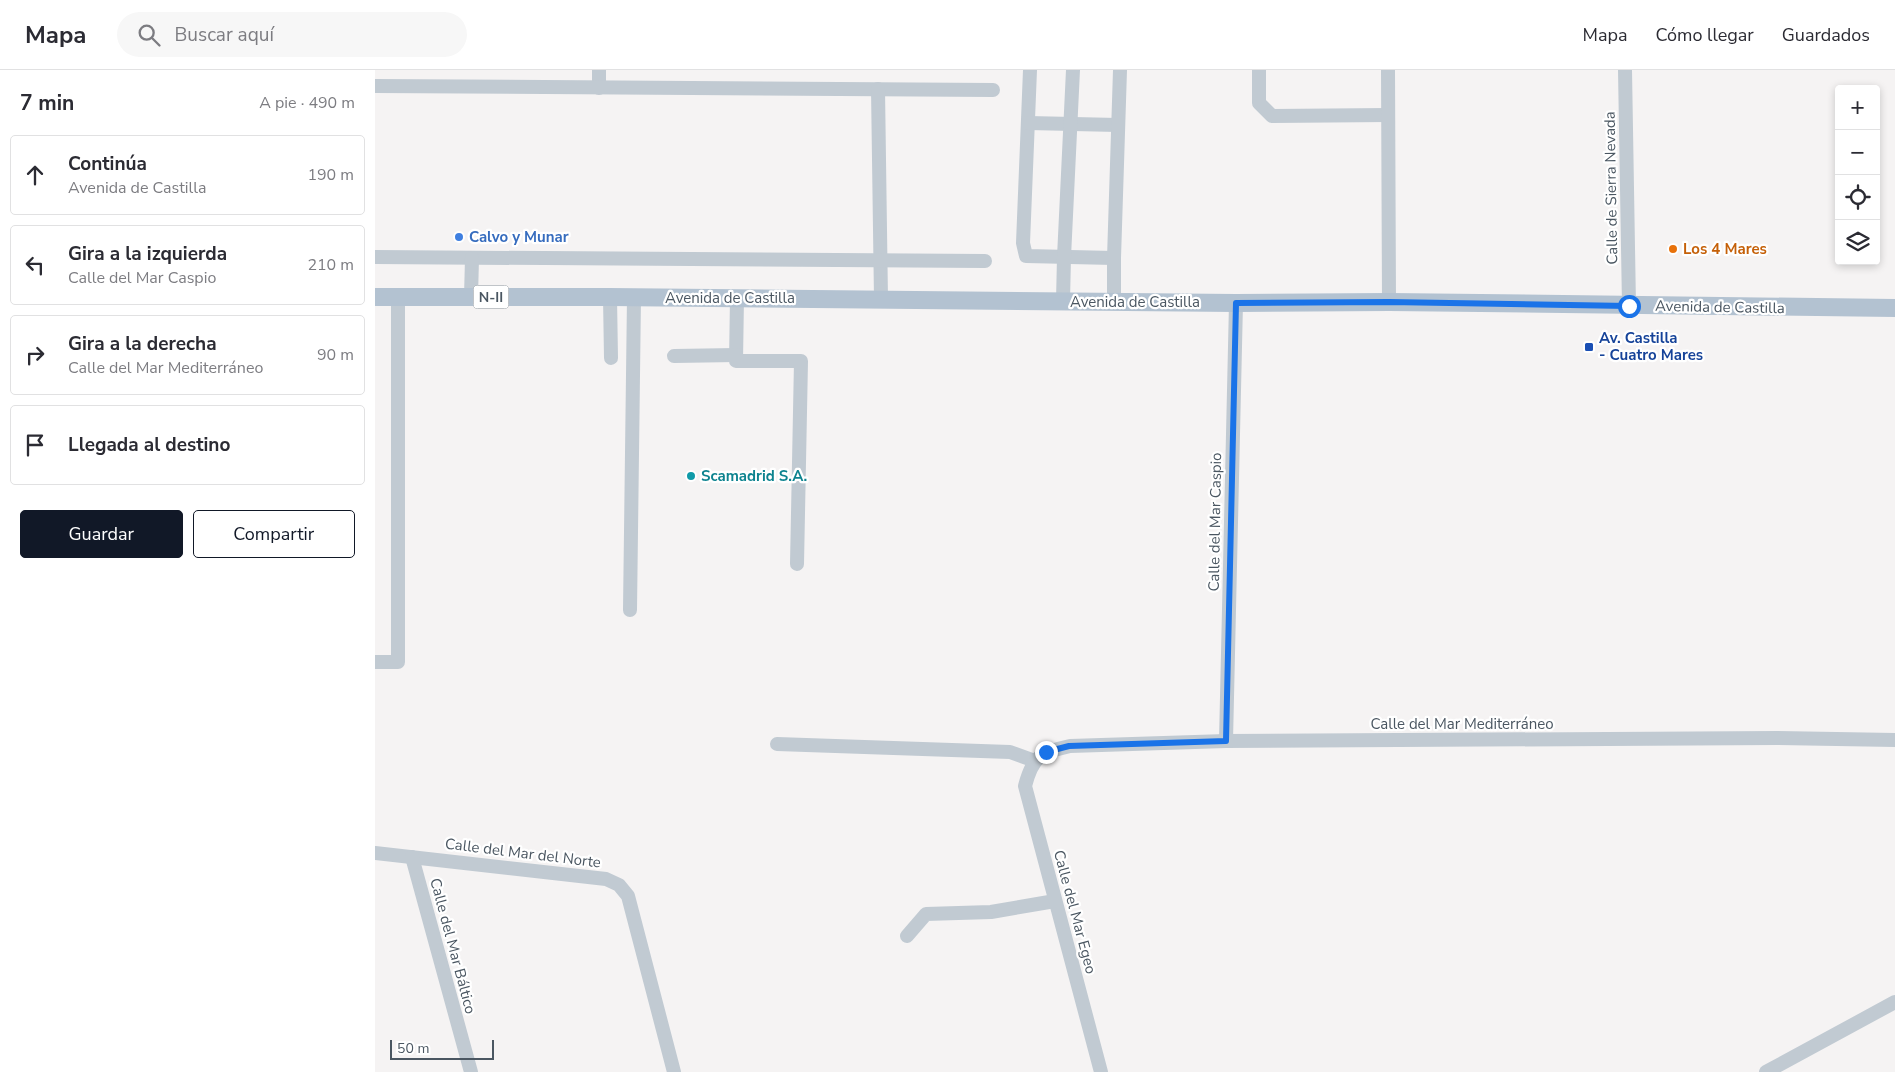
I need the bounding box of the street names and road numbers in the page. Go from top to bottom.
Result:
street label: Calle de Sierra Nevada [1600,111,1622,265]
road number: N-II [473,286,509,308]
street label: Avenida de Castilla [665,288,795,308]
street label: Avenida de Castilla [1070,292,1200,312]
street label: Avenida de Castilla [1655,296,1785,318]
street label: Calle del Mar Caspio [1204,452,1226,592]
street label: Calle del Mar Mediterráneo [1370,714,1554,734]
street label: Calle del Mar del Norte [444,834,602,872]
street label: Calle del Mar Egeo [1049,848,1101,976]
street label: Calle del Mar Báltico [425,876,481,1016]

